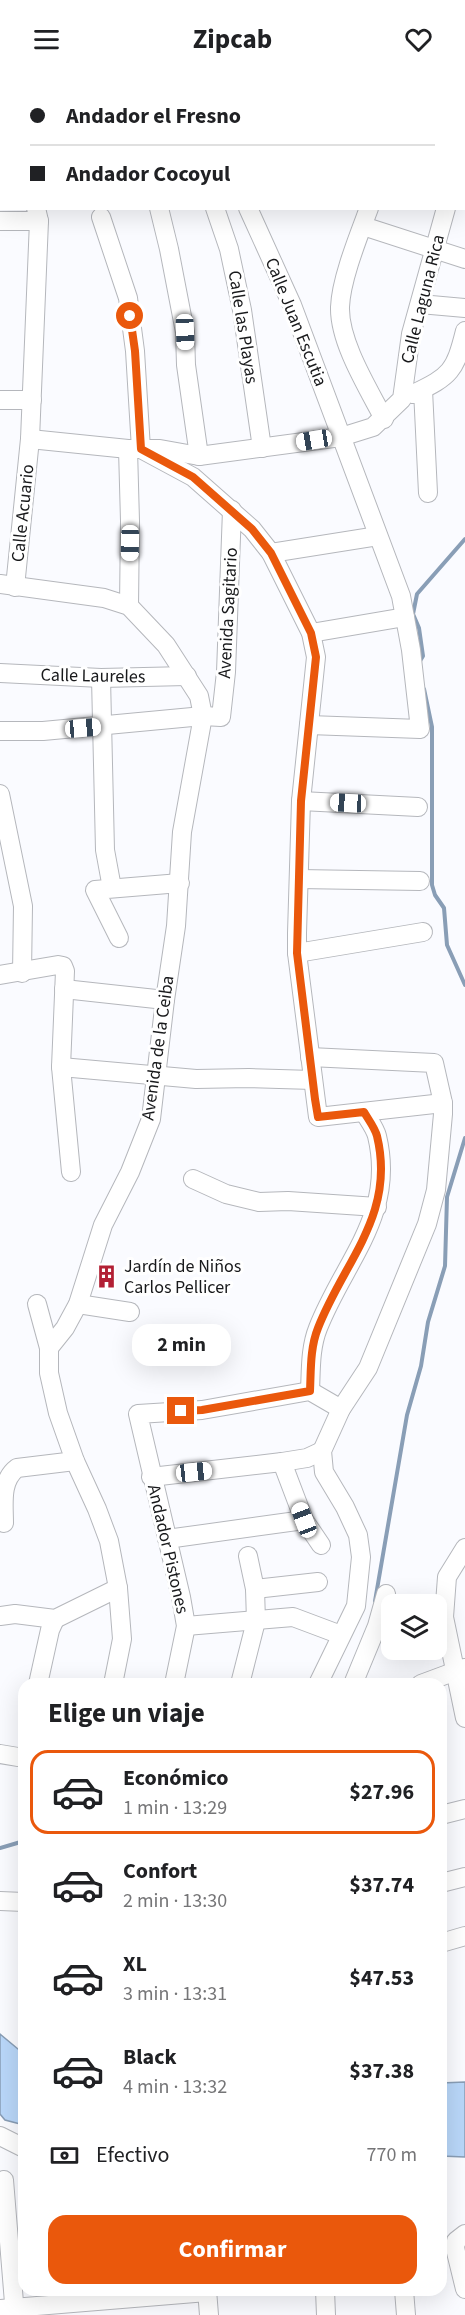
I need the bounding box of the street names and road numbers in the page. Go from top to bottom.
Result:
street label: Calle Laguna Rica [395,232,451,366]
street label: Calle Juan Escutia [259,254,333,390]
street label: Calle las Playas [222,269,264,385]
street label: Calle Acuario [5,463,41,563]
street label: Avenida Sagitario [212,547,244,679]
street label: Calle Laureles [40,663,146,689]
street label: Avenida de la Ceiba [135,974,181,1122]
street label: Andador Pistones [141,1482,195,1616]

